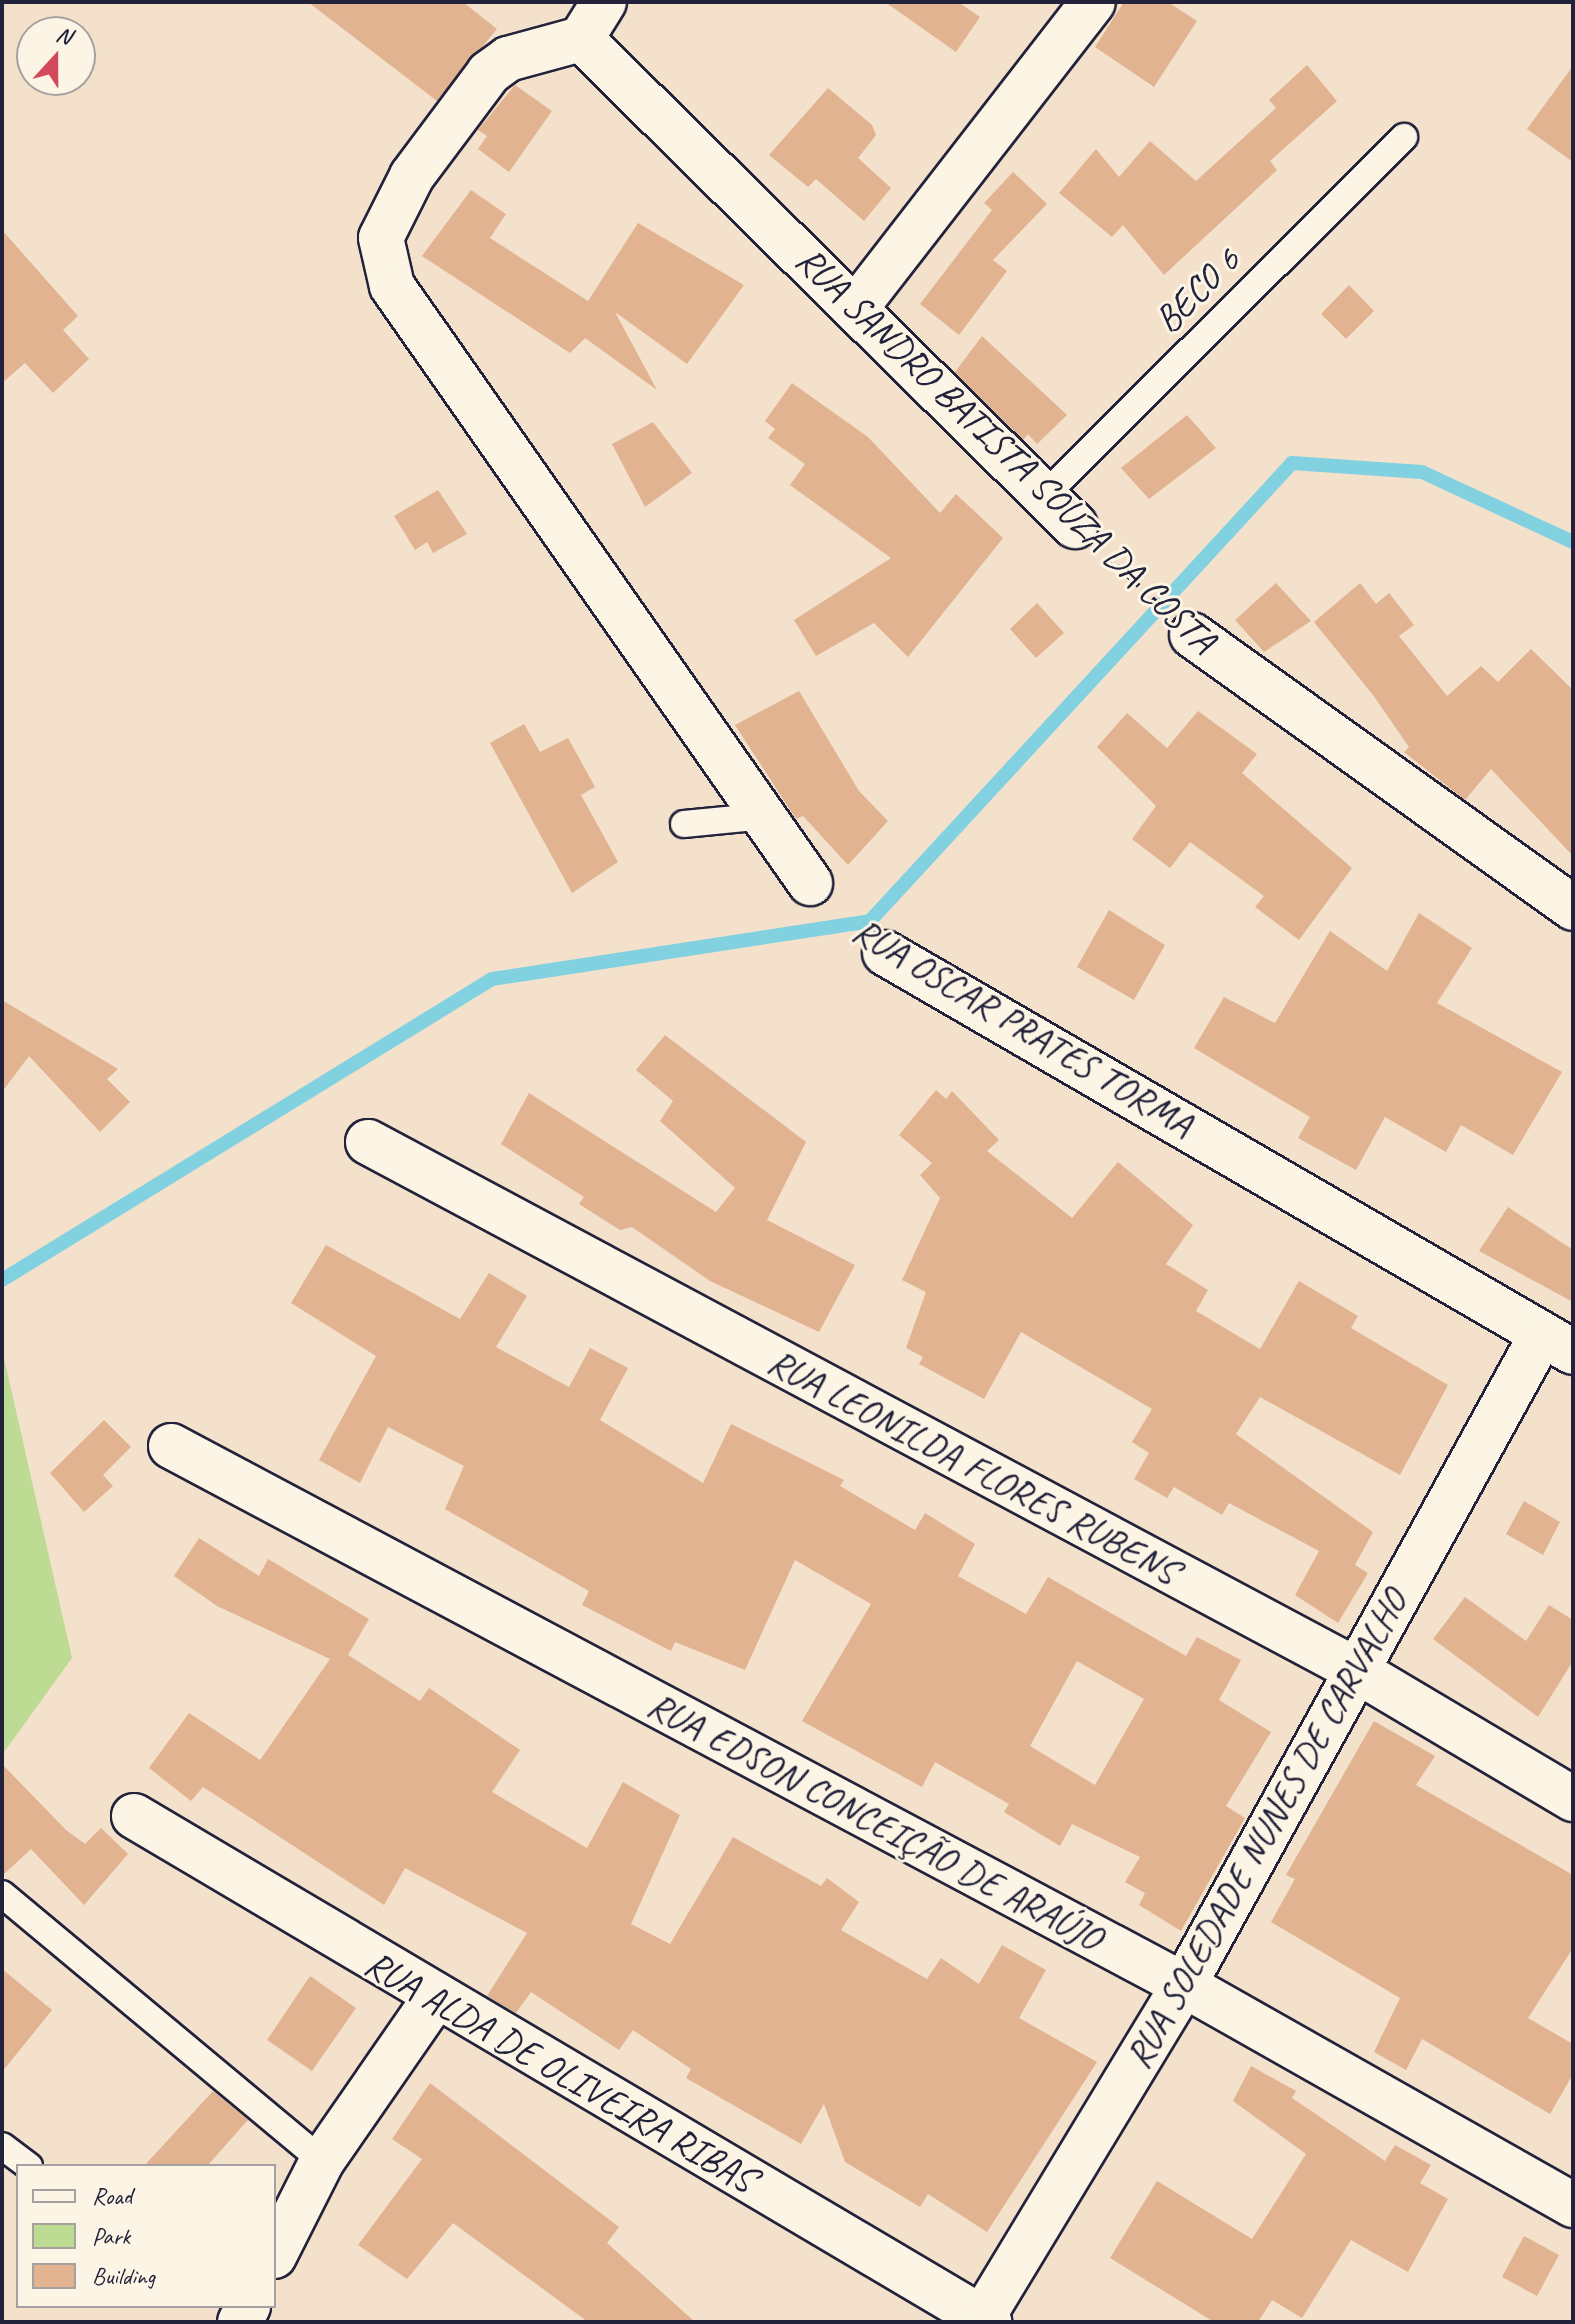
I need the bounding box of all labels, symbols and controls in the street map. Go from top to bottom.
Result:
north arrow [16,16,96,96]
text: N [53,20,75,51]
street label: RUA SANDRO BATISTA SOUZA DA COSTA [785,236,1227,664]
street label: BECO 6 [1145,238,1249,342]
street label: RUA OSCAR PRATES TORMA [844,907,1202,1147]
street label: RUA LEONILDA FLORES RUBENS [760,1339,1186,1593]
street label: RUA SOLEDADE NUNES DE CARVALHO [1115,1582,1417,2076]
street label: RUA EDSON CONCEIÇÃO DE ARAÚJO [640,1681,1110,1961]
street label: RUA ALDA DE OLIVEIRA RIBAS [356,1940,764,2202]
legend [16,2164,276,2308]
text: Road [92,2181,132,2211]
text: Park [92,2221,130,2251]
text: Building [92,2261,155,2291]

